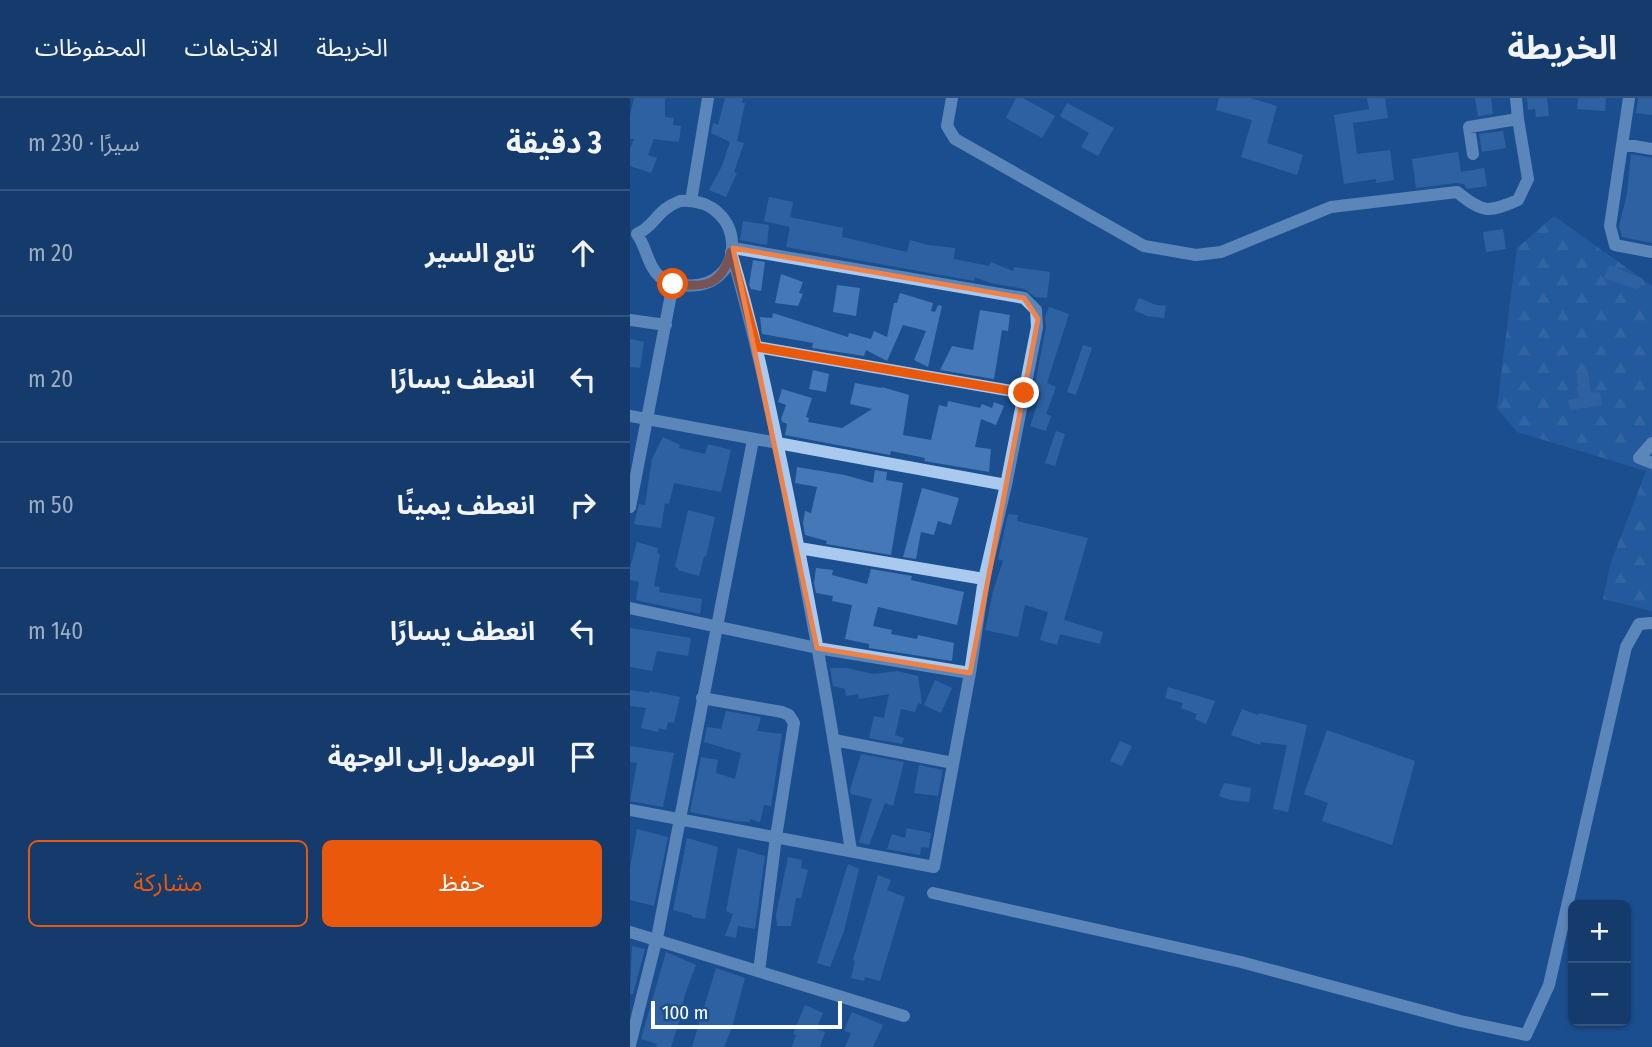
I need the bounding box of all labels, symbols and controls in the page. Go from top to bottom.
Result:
text: الخريطة [1507,28,1617,68]
text: المحفوظات [35,34,146,62]
text: الاتجاهات [184,34,278,62]
text: الخريطة [316,34,388,62]
text: 3 دقيقة [506,125,602,161]
text: سيرًا · 230 m [28,129,140,157]
icon: ahead [564,234,602,272]
text: تابع السير [425,238,535,269]
text: 20 m [28,239,73,267]
route start [657,268,688,299]
icon: left [564,360,602,398]
text: انعطف يسارًا [390,364,535,395]
text: 20 m [28,365,73,393]
route end [1008,377,1039,408]
icon: right [564,486,602,524]
text: انعطف يمينًا [397,490,535,521]
text: 50 m [28,491,74,519]
icon: left [564,612,602,650]
text: انعطف يسارًا [390,616,535,647]
text: 140 m [28,617,83,645]
icon: arrive [564,738,602,776]
text: الوصول إلى الوجهة [328,742,535,773]
button: مشاركة [28,840,308,927]
button: حفظ [322,840,602,927]
map controls [1568,900,1631,1026]
button: + [1568,900,1631,963]
button: − [1568,963,1631,1026]
scale bar [651,998,842,1030]
text: 100 m [662,1001,708,1024]

